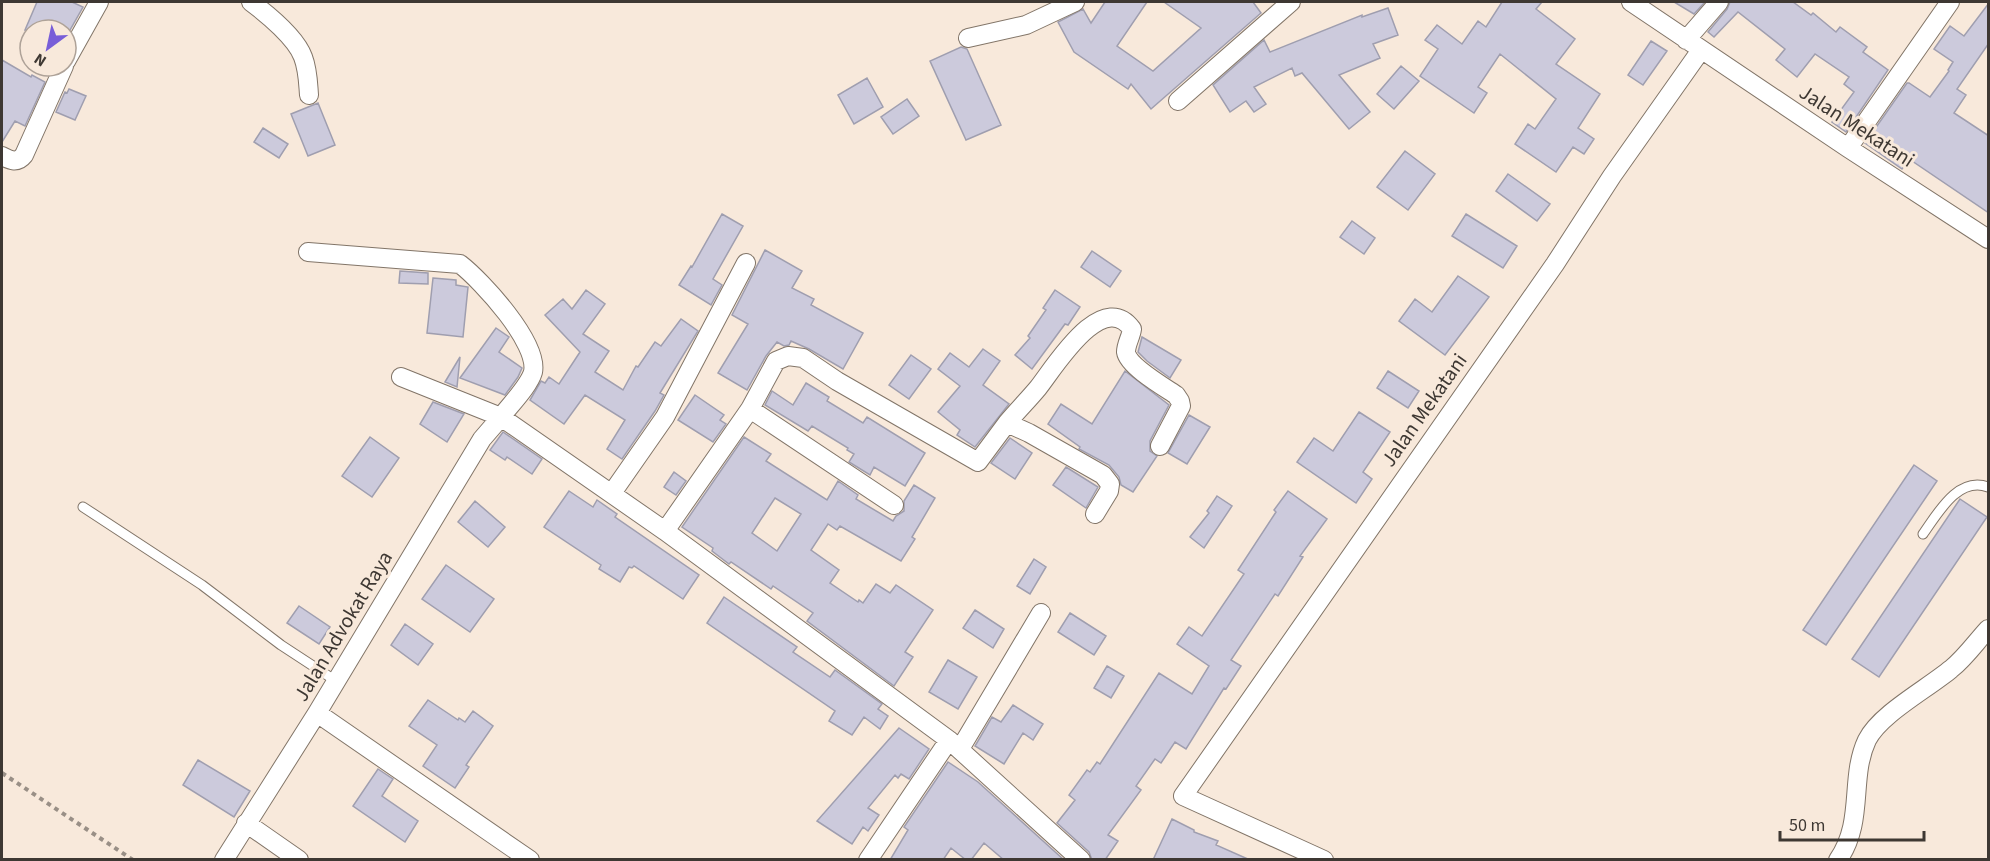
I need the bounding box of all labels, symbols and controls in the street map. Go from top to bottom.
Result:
north arrow [18,18,78,78]
text: N [30,48,51,72]
street label: Jalan Mekatani [1793,77,1921,175]
street label: Jalan Mekatani [1374,347,1474,473]
street label: Jalan Advokat Raya [286,545,400,707]
scale bar [1780,804,1924,842]
text: 50 m [1789,813,1825,838]

